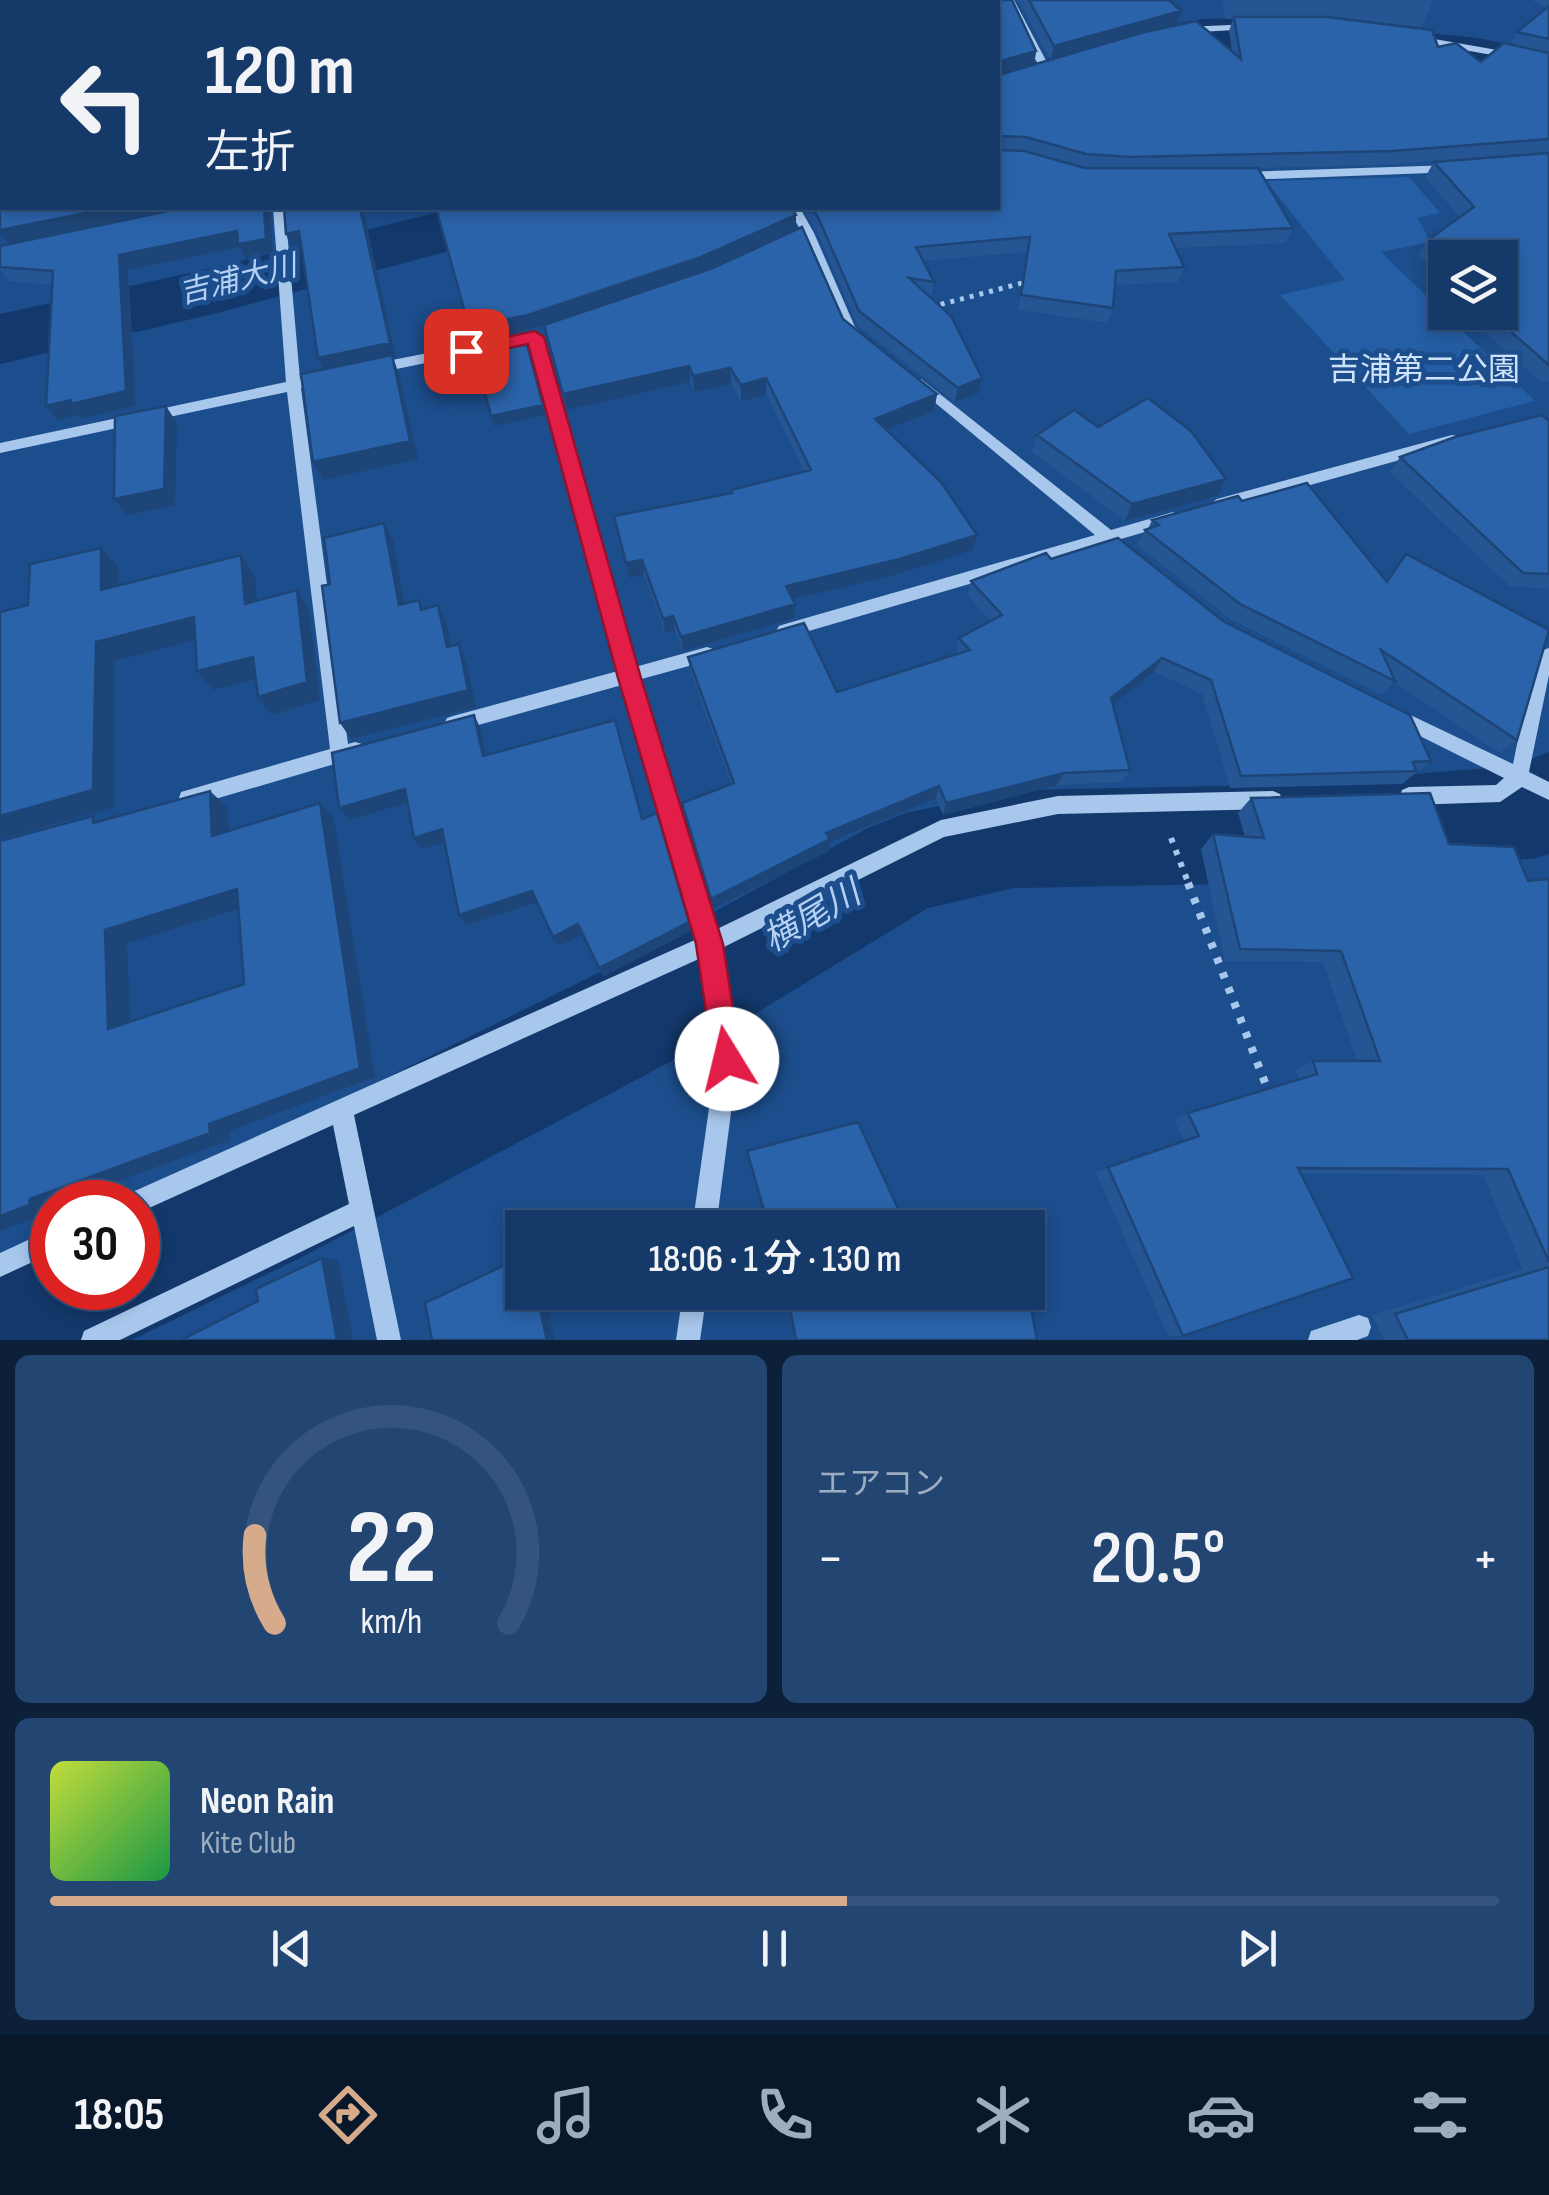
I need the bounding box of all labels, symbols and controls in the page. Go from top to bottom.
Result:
text: 120 m [205,30,355,114]
icon: left [40,40,170,170]
text: 左折 [205,126,295,181]
map controls [1428,240,1518,330]
button: layers [1428,240,1518,330]
water label: 吉浦大川 [175,247,303,312]
pin [424,309,509,394]
icon: arrive [439,324,494,379]
park label: 吉浦第二公園 [1328,351,1520,390]
water label: 横尾川 [756,870,872,962]
position arrow [675,1007,779,1111]
speed limit sign: 30 [30,1180,160,1310]
text: 18:06 · 1 分 · 130 m [649,1237,901,1282]
text: エアコン [817,1465,945,1504]
text: 22 [345,1487,437,1612]
text: 20.5° [1090,1514,1226,1605]
text: − [817,1526,844,1593]
text: + [1472,1526,1499,1593]
text: km/h [360,1601,422,1644]
text: Neon Rain [200,1779,334,1824]
text: Kite Club [200,1824,296,1863]
icon: previous [264,1921,319,1976]
icon: pause [747,1921,802,1976]
icon: next [1230,1921,1285,1976]
icon: directions [313,2080,383,2150]
icon: music [531,2080,601,2150]
icon: phone [750,2080,820,2150]
icon: climate [968,2080,1038,2150]
icon: car [1186,2080,1256,2150]
icon: filters [1405,2080,1475,2150]
text: 18:05 [74,2088,164,2143]

